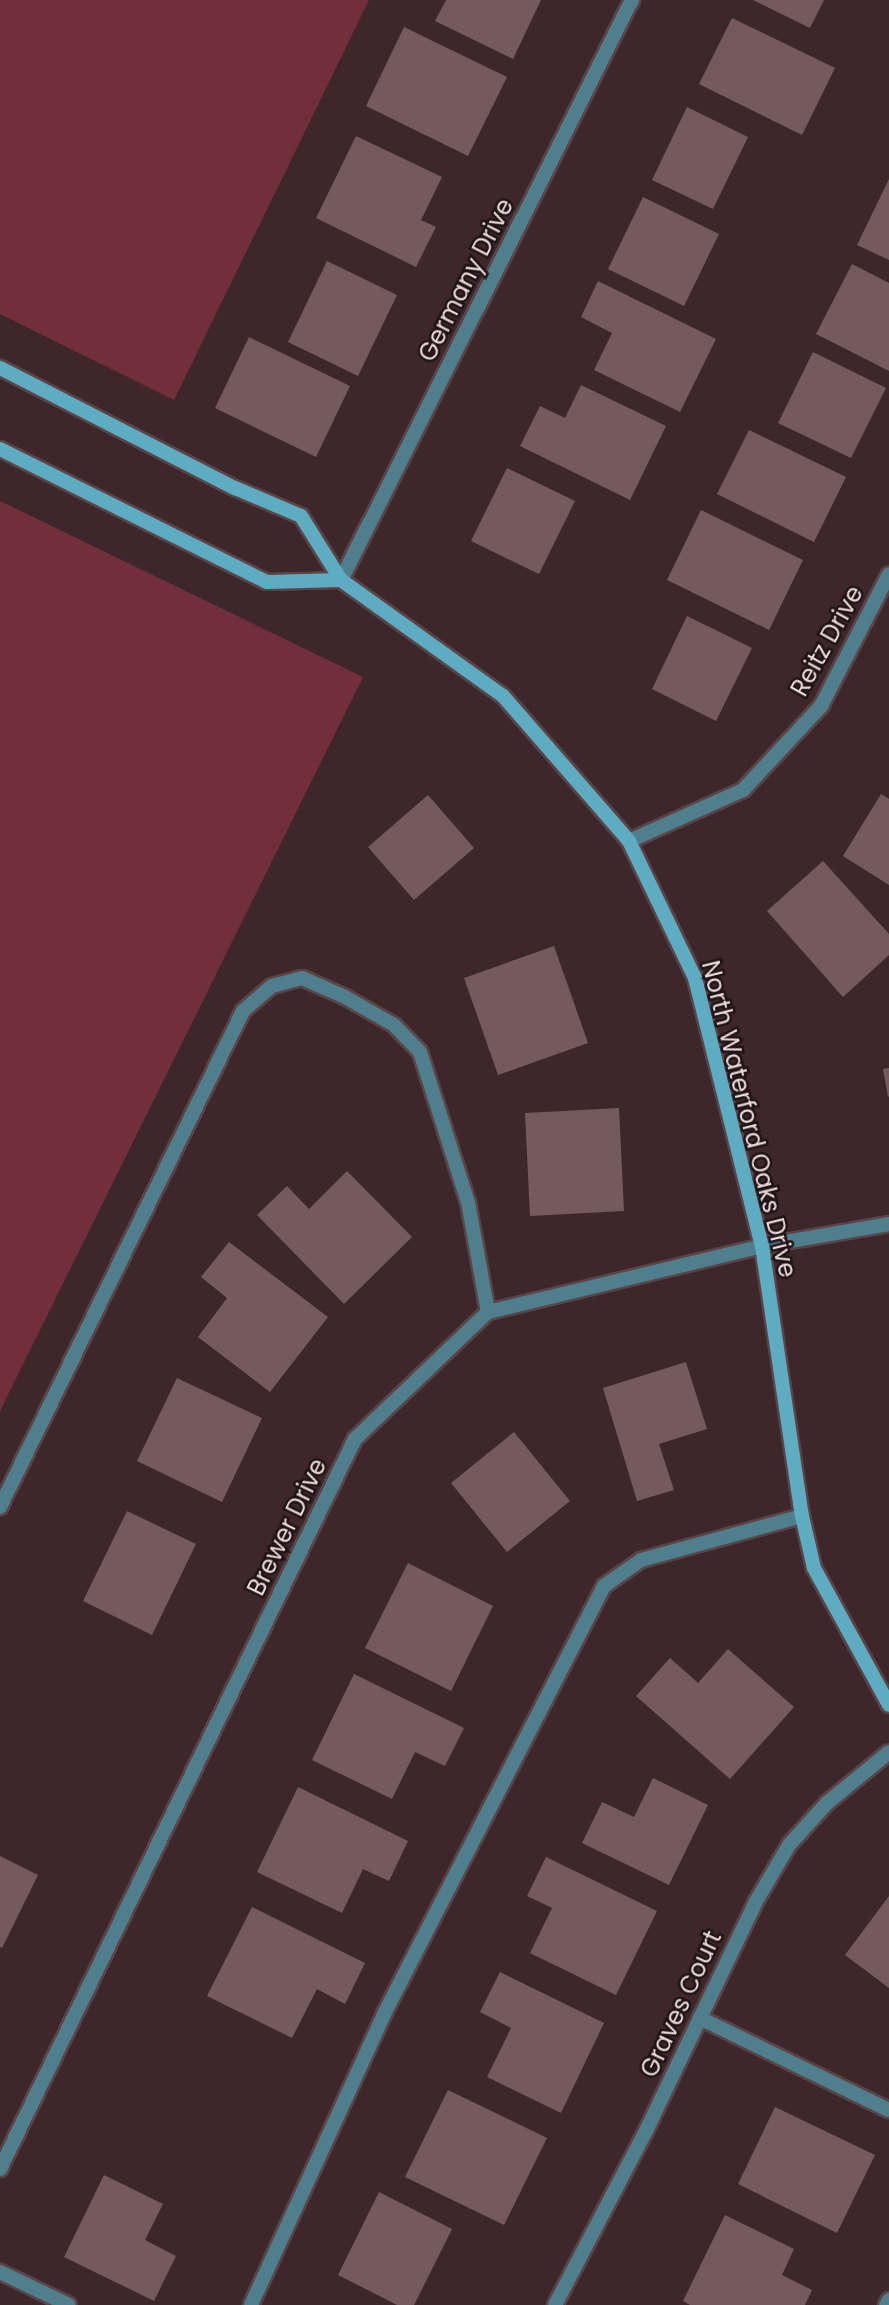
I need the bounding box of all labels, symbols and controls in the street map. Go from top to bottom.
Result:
street label: Germany Drive [413,194,519,366]
street label: Reitz Drive [785,581,869,701]
street label: North Waterford Oaks Drive [696,958,802,1280]
street label: Brewer Drive [241,1454,333,1600]
street label: Graves Court [635,1926,727,2082]

